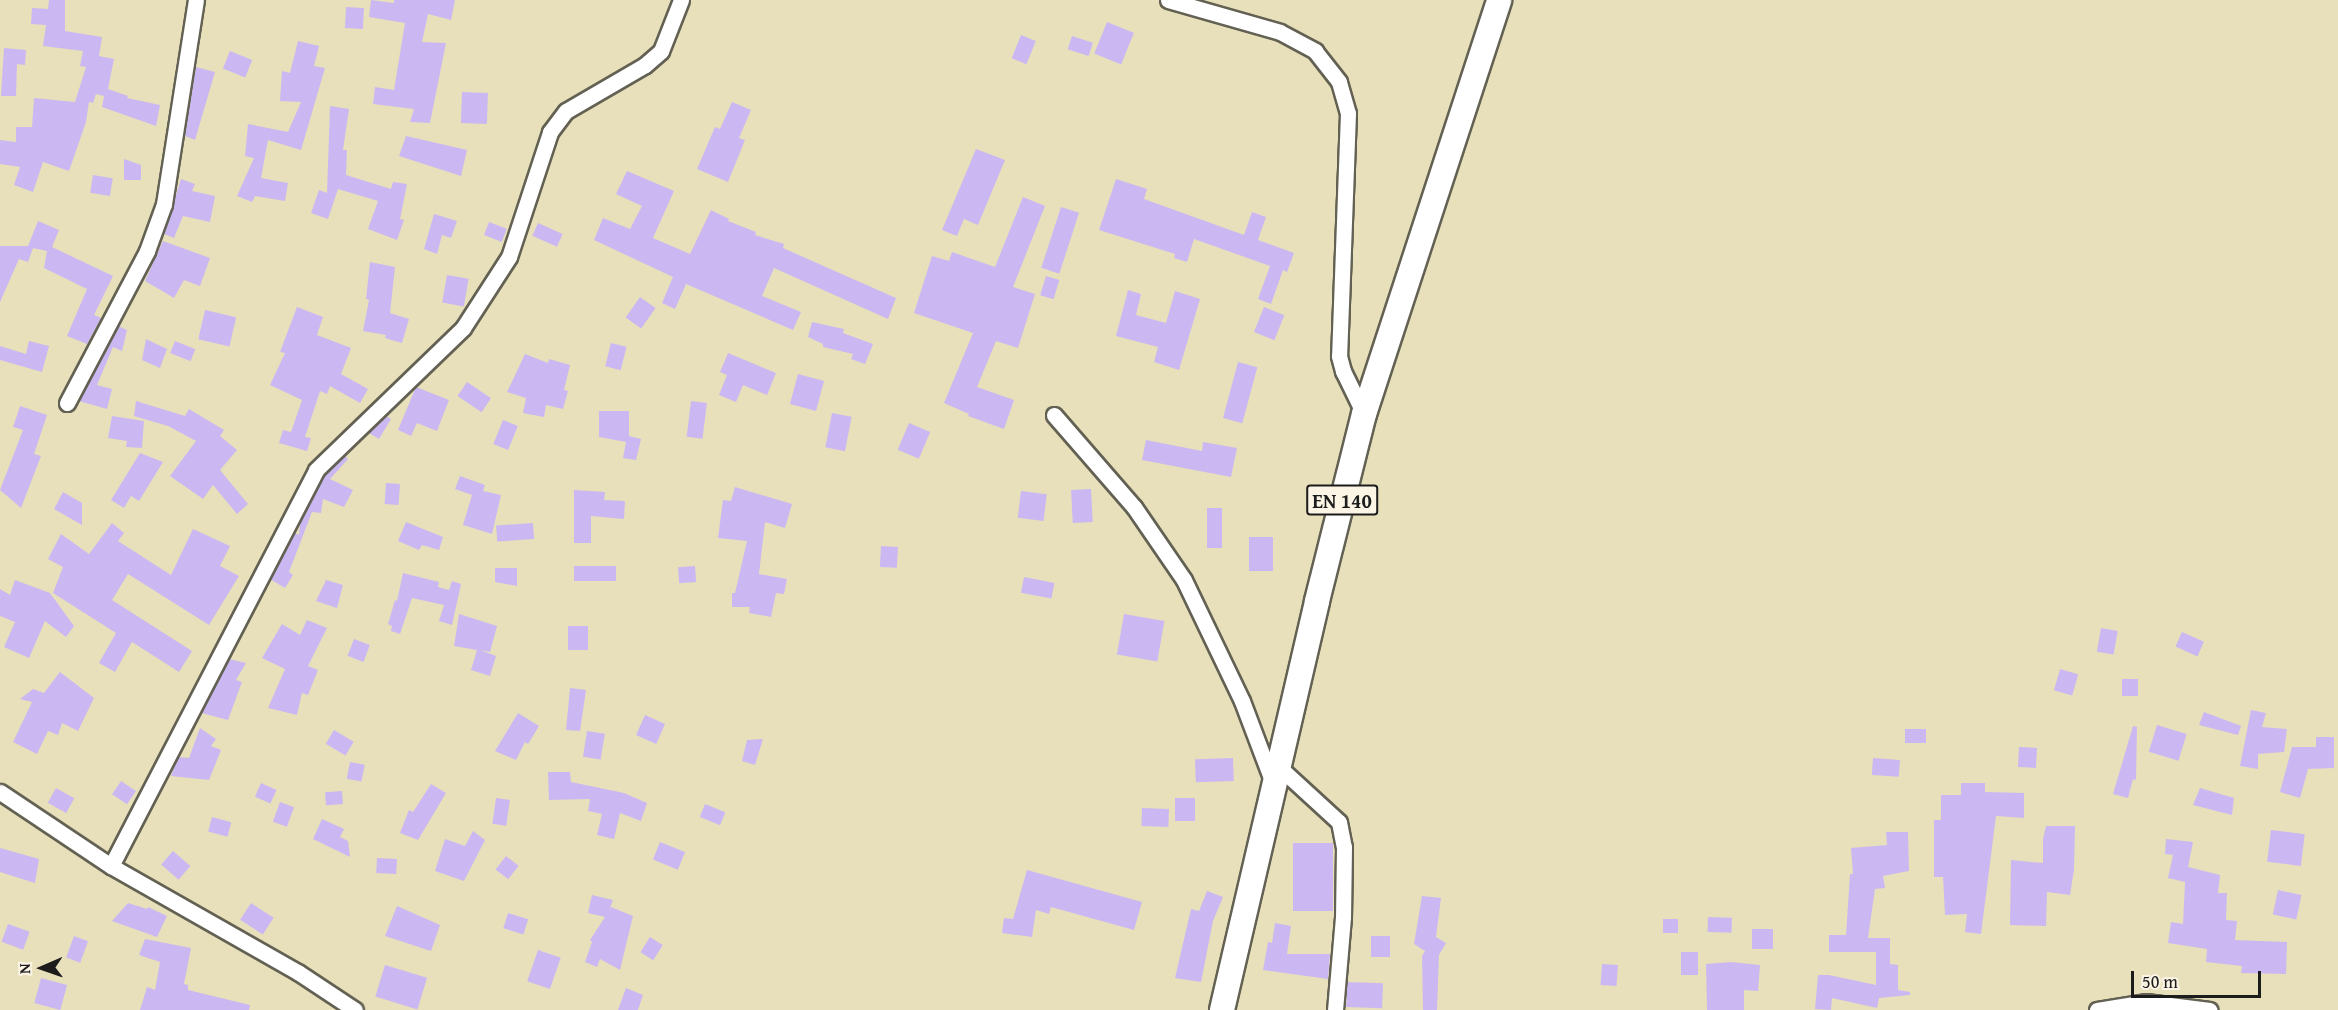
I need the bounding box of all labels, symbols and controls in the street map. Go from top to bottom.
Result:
road number: EN 140 [1306,483,1378,517]
north arrow [12,938,72,998]
scale bar [2134,959,2264,997]
text: N [12,963,36,974]
text: 50 m [2142,968,2178,995]

